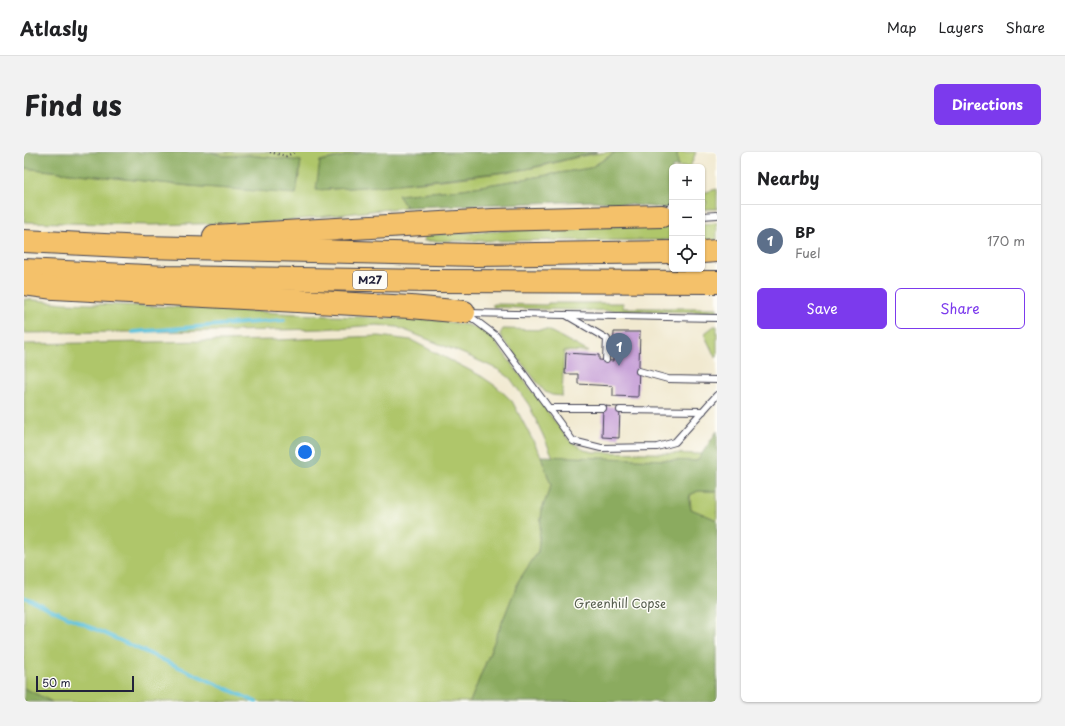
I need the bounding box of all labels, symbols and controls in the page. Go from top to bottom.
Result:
text: Atlasly [20,14,88,42]
text: Map [887,17,917,38]
text: Layers [939,17,984,38]
text: Share [1006,17,1045,38]
text: Find us [24,83,122,126]
button: Directions [934,84,1041,125]
map controls [669,164,705,272]
button: + [669,164,705,200]
text: Nearby [757,165,819,191]
button: − [669,200,705,236]
text: BP [795,220,815,243]
text: 1 [767,231,773,250]
text: 170 m [987,231,1025,250]
button: locate [669,236,705,272]
text: Fuel [795,243,821,262]
road number: M27 [353,271,387,289]
button: Save [757,288,887,329]
button: Share [895,288,1025,329]
pin: 1 [606,333,632,366]
your location [295,442,315,462]
park label: Greenhill Copse [574,594,666,612]
scale bar [36,674,134,693]
text: 50 m [42,674,71,691]

